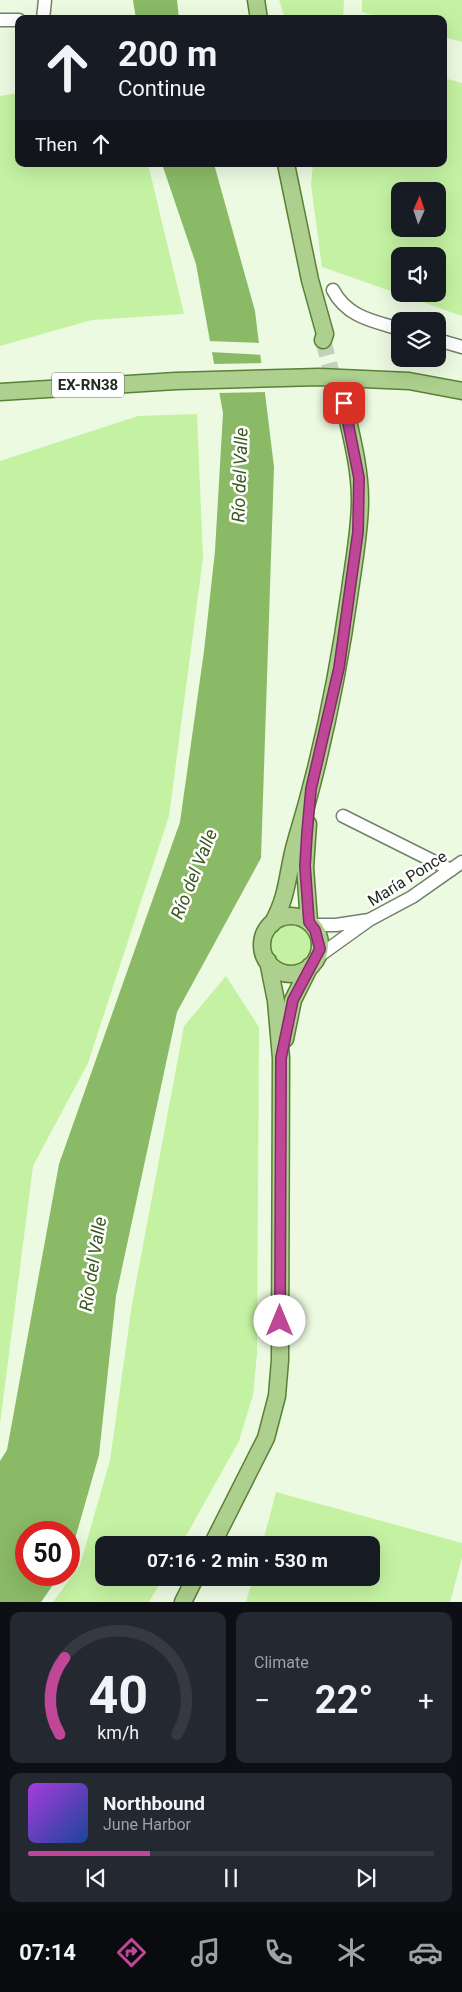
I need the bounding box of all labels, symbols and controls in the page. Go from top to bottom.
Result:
text: 200 m [118,34,217,75]
icon: ahead [35,35,100,100]
text: Continue [118,76,206,101]
icon: ahead [87,130,115,158]
text: Then [35,133,77,156]
north arrow [391,182,446,238]
map controls [391,182,446,367]
button: sound [391,247,446,302]
button: layers [391,312,446,367]
road number: EX-RN38 [52,372,124,398]
pin [323,382,365,424]
icon: arrive [330,389,358,417]
water label: Río del Valle [227,427,252,523]
water label: Río del Valle [166,826,221,922]
street label: María Ponce [364,847,450,910]
water label: Río del Valle [75,1215,110,1313]
position arrow [253,1294,305,1346]
speed limit sign: 50 [15,1521,80,1586]
text: 07:16 · 2 min · 530 m [147,1549,328,1572]
text: Climate [254,1653,309,1672]
text: 40 [88,1665,148,1726]
text: 22° [315,1678,373,1722]
text: − [254,1684,270,1717]
text: + [418,1684,434,1717]
text: km/h [97,1722,139,1743]
text: Northbound [103,1792,205,1815]
text: June Harbor [103,1815,191,1834]
icon: previous [82,1864,110,1892]
icon: pause [217,1864,245,1892]
icon: next [352,1864,380,1892]
icon: directions [114,1935,149,1970]
icon: music [188,1935,223,1970]
icon: phone [261,1935,296,1970]
icon: climate [334,1935,369,1970]
icon: car [408,1935,443,1970]
text: 07:14 [19,1940,76,1965]

